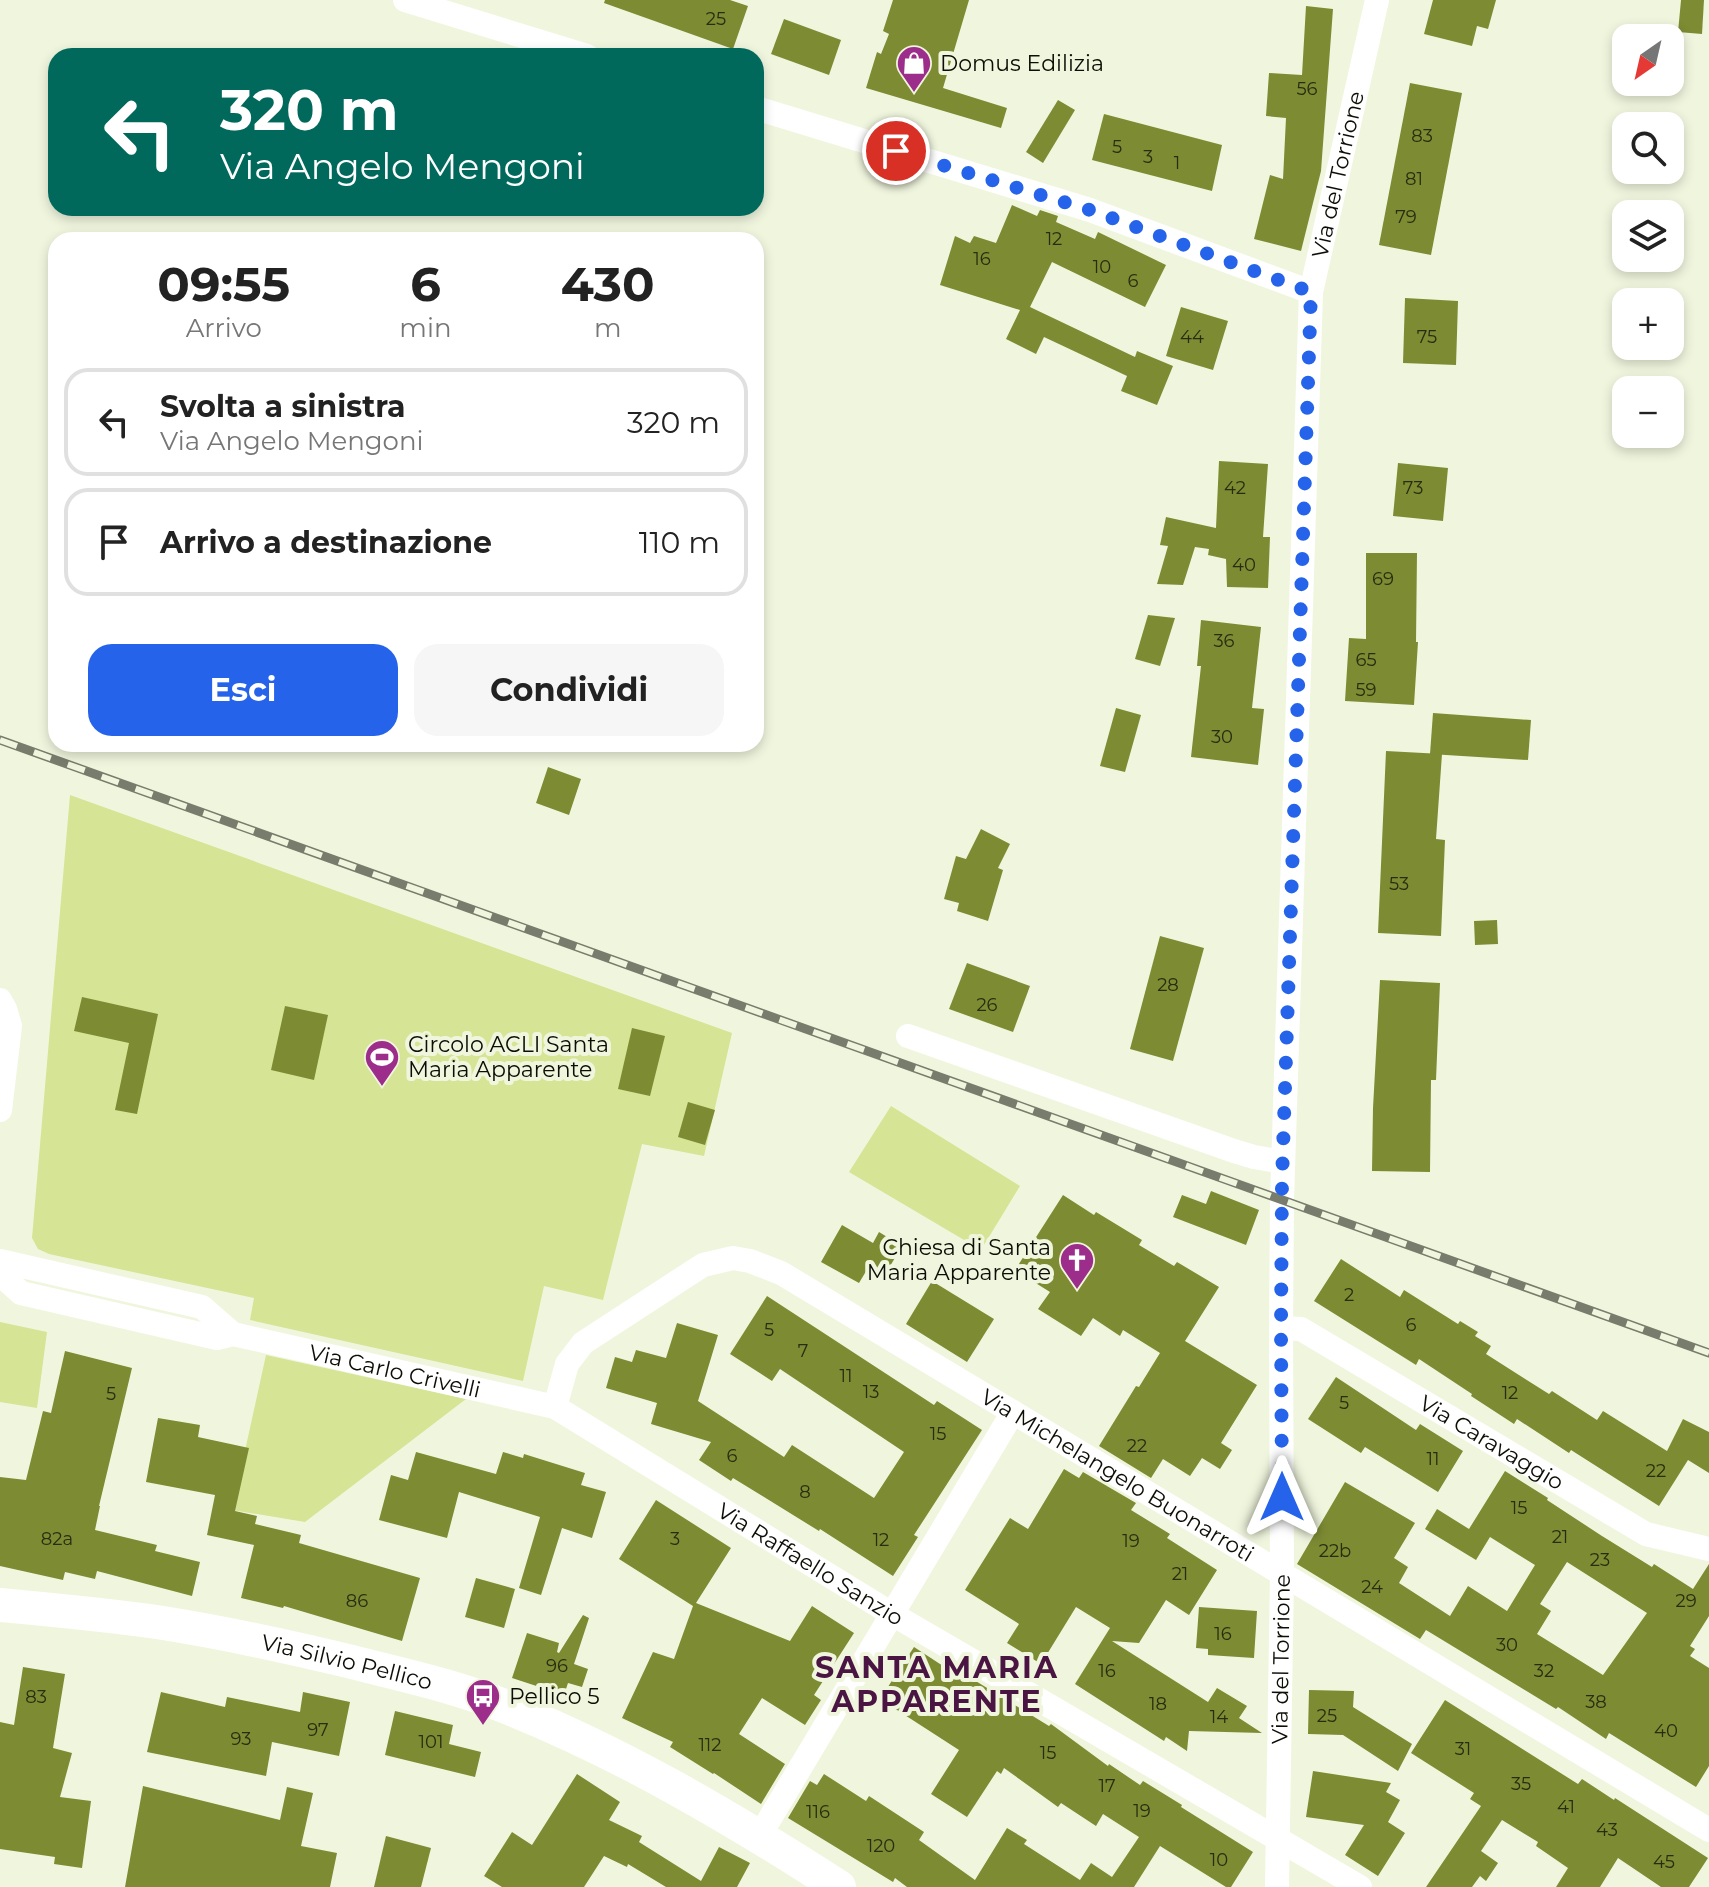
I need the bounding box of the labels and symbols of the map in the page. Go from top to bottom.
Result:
house number: 25 [706,8,726,30]
north arrow [1612,24,1684,96]
shop icon: Domus Edilizia [895,44,933,94]
place label: Domus Edilizia [940,50,1104,77]
house number: 56 [1296,78,1318,100]
street label: Via del Torrione [1306,89,1369,260]
pin [862,117,930,185]
house number: 83 [1411,125,1433,147]
house number: 5 [1112,136,1122,158]
house number: 3 [1143,146,1153,168]
house number: 1 [1174,152,1180,174]
house number: 81 [1405,168,1423,190]
house number: 79 [1395,206,1417,228]
house number: 12 [1046,228,1062,250]
house number: 16 [973,248,991,270]
house number: 10 [1093,256,1111,278]
house number: 6 [1128,270,1139,292]
house number: 44 [1180,326,1204,348]
house number: 75 [1417,326,1437,348]
house number: 42 [1224,477,1246,499]
house number: 73 [1403,477,1423,499]
house number: 40 [1232,554,1256,576]
house number: 69 [1372,568,1394,590]
house number: 36 [1213,630,1235,652]
house number: 65 [1355,649,1377,671]
house number: 59 [1355,679,1377,701]
house number: 30 [1211,726,1233,748]
house number: 53 [1389,873,1409,895]
house number: 28 [1157,974,1179,996]
house number: 26 [976,994,998,1016]
place label: Circolo ACLI Santa Maria Apparente [408,1031,609,1083]
sports icon: Circolo ACLI Santa Maria Apparente [363,1038,401,1088]
place label: Chiesa di Santa Maria Apparente [867,1234,1051,1286]
church icon: Chiesa di Santa Maria Apparente [1058,1241,1096,1291]
house number: 2 [1344,1284,1354,1306]
house number: 6 [1406,1314,1417,1336]
house number: 5 [764,1319,774,1341]
street label: Via Carlo Crivelli [307,1338,483,1403]
house number: 7 [798,1340,808,1362]
house number: 11 [840,1365,853,1387]
house number: 13 [863,1381,879,1403]
house number: 12 [1502,1382,1518,1404]
house number: 5 [106,1383,116,1405]
street label: Via Michelangelo Buonarroti [976,1383,1259,1567]
street label: Via Caravaggio [1415,1389,1569,1496]
house number: 5 [1339,1392,1349,1414]
house number: 15 [930,1423,946,1445]
house number: 22 [1127,1435,1147,1457]
house number: 6 [727,1445,738,1467]
house number: 11 [1427,1448,1440,1470]
position arrow [1240,1455,1324,1539]
house number: 22 [1646,1460,1666,1482]
house number: 8 [799,1481,811,1503]
street label: Via Raffaello Sanzio [713,1497,908,1631]
house number: 15 [1511,1497,1527,1519]
house number: 21 [1552,1526,1568,1548]
house number: 82a [41,1528,73,1550]
house number: 3 [670,1528,680,1550]
house number: 12 [873,1529,889,1551]
house number: 19 [1122,1530,1140,1552]
house number: 22b [1319,1540,1351,1562]
house number: 23 [1590,1549,1610,1571]
house number: 21 [1172,1563,1188,1585]
street label: Via del Torrione [1266,1574,1295,1744]
house number: 24 [1361,1576,1383,1598]
house number: 86 [346,1590,368,1612]
house number: 29 [1675,1590,1697,1612]
house number: 16 [1214,1623,1232,1645]
street label: Via Silvio Pellico [259,1628,435,1695]
house number: 30 [1496,1634,1518,1656]
district label: SANTA MARIA APPARENTE [815,1649,1059,1720]
house number: 96 [546,1655,568,1677]
house number: 16 [1098,1660,1116,1682]
house number: 32 [1534,1660,1554,1682]
bus stop icon: Pellico 5 [464,1677,502,1727]
place label: Pellico 5 [509,1683,600,1710]
house number: 83 [25,1686,47,1708]
house number: 38 [1585,1691,1607,1713]
house number: 18 [1149,1693,1167,1715]
house number: 25 [1317,1705,1337,1727]
house number: 14 [1210,1706,1228,1728]
house number: 97 [307,1719,329,1741]
house number: 40 [1654,1720,1678,1742]
house number: 93 [231,1728,251,1750]
house number: 101 [419,1731,443,1753]
house number: 112 [698,1734,722,1756]
house number: 31 [1455,1738,1471,1760]
house number: 15 [1040,1742,1056,1764]
house number: 35 [1511,1773,1531,1795]
house number: 17 [1098,1775,1116,1797]
house number: 41 [1557,1796,1575,1818]
house number: 19 [1133,1800,1151,1822]
house number: 116 [806,1801,830,1823]
house number: 43 [1596,1819,1618,1841]
house number: 120 [867,1835,895,1857]
house number: 10 [1210,1849,1228,1871]
house number: 45 [1653,1851,1675,1873]

